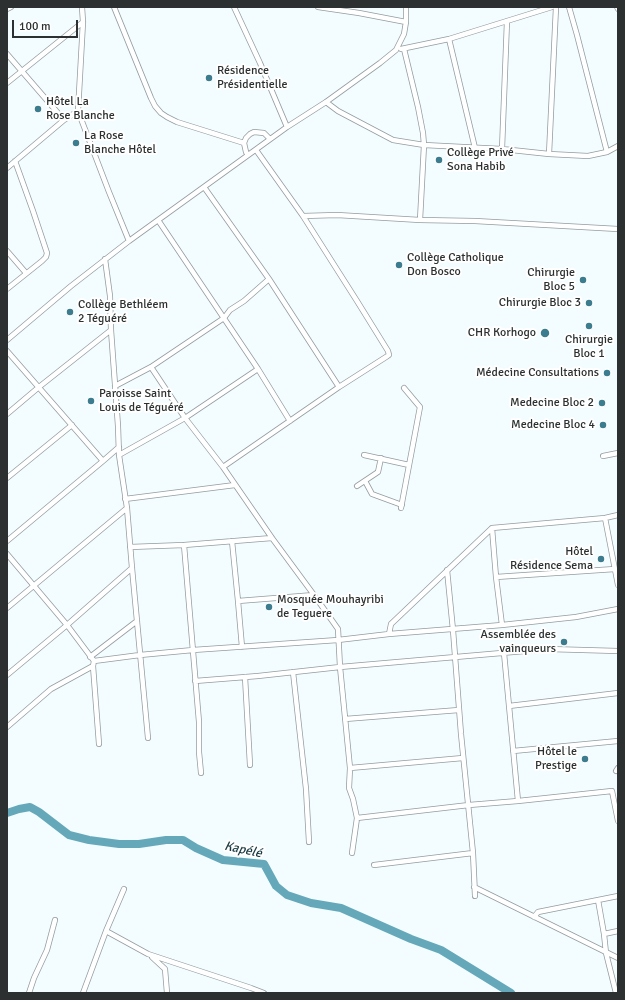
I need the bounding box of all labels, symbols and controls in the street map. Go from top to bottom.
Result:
scale bar [14,12,80,38]
text: 100 m [19,19,51,34]
place label: Résidence Présidentielle [217,64,288,92]
marker: Résidence Présidentielle [204,73,214,83]
place label: Hôtel La Rose Blanche [46,95,115,123]
marker: Hôtel La Rose Blanche [33,104,43,114]
place label: La Rose Blanche Hôtel [84,129,156,157]
marker: La Rose Blanche Hôtel [71,138,81,148]
place label: Collège Privé Sona Habib [447,146,514,174]
marker: Collège Privé Sona Habib [434,155,444,165]
place label: Collège Catholique Don Bosco [407,251,504,279]
marker: Collège Catholique Don Bosco [394,260,404,270]
place label: Chirurgie Bloc 5 [527,266,575,294]
marker: Chirurgie Bloc 5 [578,275,588,285]
place label: Chirurgie Bloc 3 [499,296,581,310]
place label: Collège Bethléem 2 Téguéré [78,298,168,326]
marker: Chirurgie Bloc 3 [584,298,594,308]
marker: Collège Bethléem 2 Téguéré [65,307,75,317]
marker: Chirurgie Bloc 1 [584,321,594,331]
place label: CHR Korhogo [468,326,536,340]
marker: CHR Korhogo [539,327,551,339]
place label: Chirurgie Bloc 1 [565,333,613,361]
place label: Médecine Consultations [476,366,599,380]
marker: Médecine Consultations [602,368,612,378]
place label: Paroisse Saint Louis de Téguéré [99,387,184,415]
marker: Paroisse Saint Louis de Téguéré [86,396,96,406]
place label: Medecine Bloc 2 [510,396,594,410]
marker: Medecine Bloc 2 [597,398,607,408]
place label: Medecine Bloc 4 [511,418,595,432]
marker: Medecine Bloc 4 [598,420,608,430]
place label: Hôtel Résidence Sema [510,545,593,573]
marker: Hôtel Résidence Sema [596,554,606,564]
place label: Mosquée Mouhayribi de Teguere [277,593,384,621]
marker: Mosquée Mouhayribi de Teguere [264,602,274,612]
place label: Assemblée des vainqueurs [481,628,556,656]
marker: Assemblée des vainqueurs [559,637,569,647]
place label: Hôtel le Prestige [535,745,577,773]
marker: Hôtel le Prestige [580,754,590,764]
water label: Kapélé [223,838,263,862]

